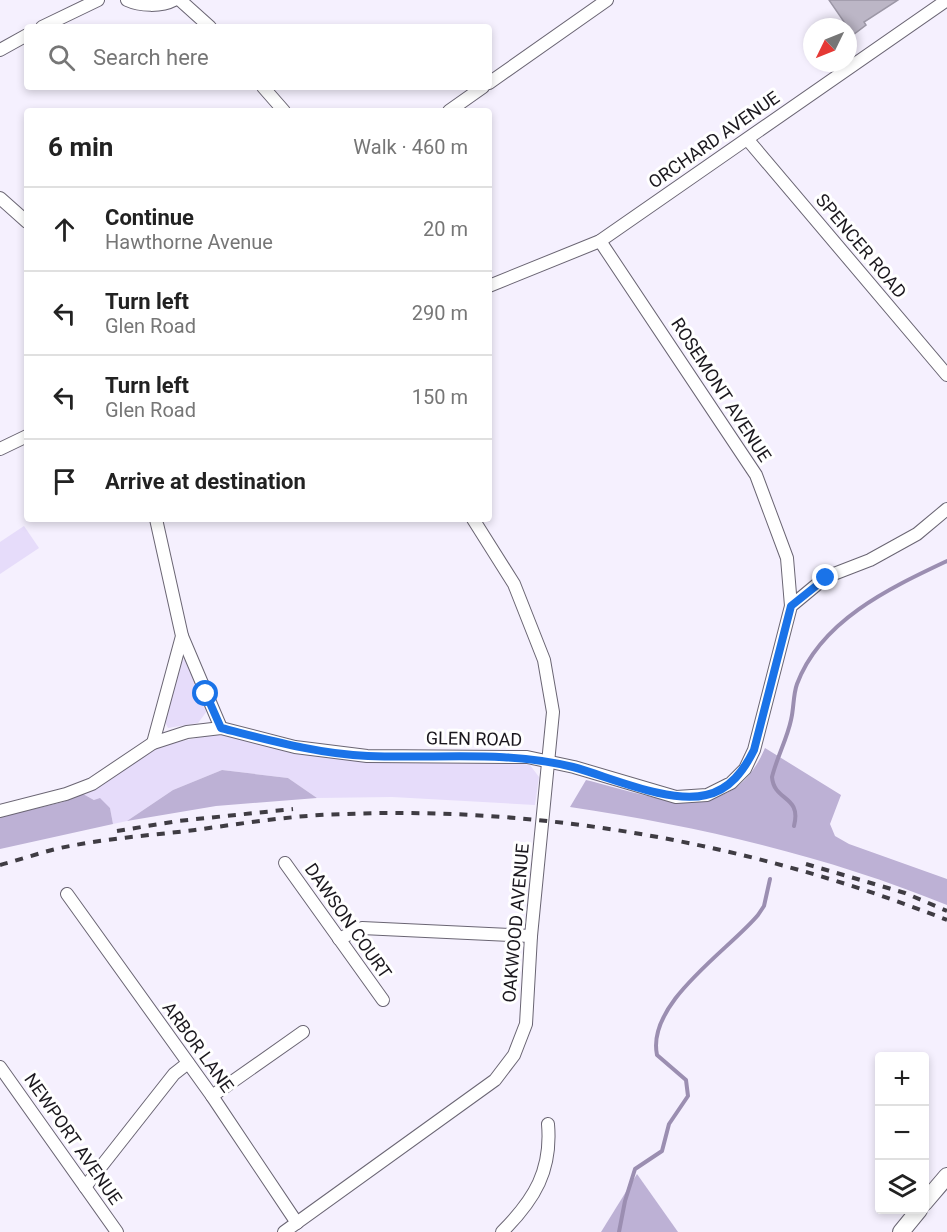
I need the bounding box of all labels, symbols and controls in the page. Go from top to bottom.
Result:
north arrow [803,18,857,72]
search box [24,24,492,90]
icon: search [45,41,78,74]
text: Search here [93,45,209,70]
street label: ORCHARD AVENUE [644,87,783,193]
text: 6 min [48,132,113,162]
text: Walk · 460 m [353,135,468,159]
street label: SPENCER ROAD [812,189,911,302]
text: Continue [105,205,194,230]
icon: ahead [48,213,81,246]
text: 20 m [423,217,468,241]
text: Hawthorne Avenue [105,230,273,254]
text: Turn left [105,289,189,314]
icon: left [48,297,81,330]
text: 290 m [412,301,468,325]
text: Glen Road [105,314,196,338]
street label: ROSEMONT AVENUE [667,314,776,466]
text: Turn left [105,373,189,398]
icon: left [48,381,81,414]
text: 150 m [412,385,468,409]
text: Glen Road [105,398,196,422]
icon: arrive [48,465,81,498]
text: Arrive at destination [105,469,306,494]
route end [812,564,838,590]
route start [192,680,218,706]
street label: GLEN ROAD [426,727,522,750]
street label: OAKWOOD AVENUE [498,843,533,1003]
street label: DAWSON COURT [301,859,396,983]
street label: ARBOR LANE [159,997,238,1096]
map controls [875,1052,929,1214]
button: + [875,1052,929,1106]
street label: NEWPORT AVENUE [20,1069,127,1208]
button: − [875,1106,929,1160]
button: layers [875,1160,929,1214]

